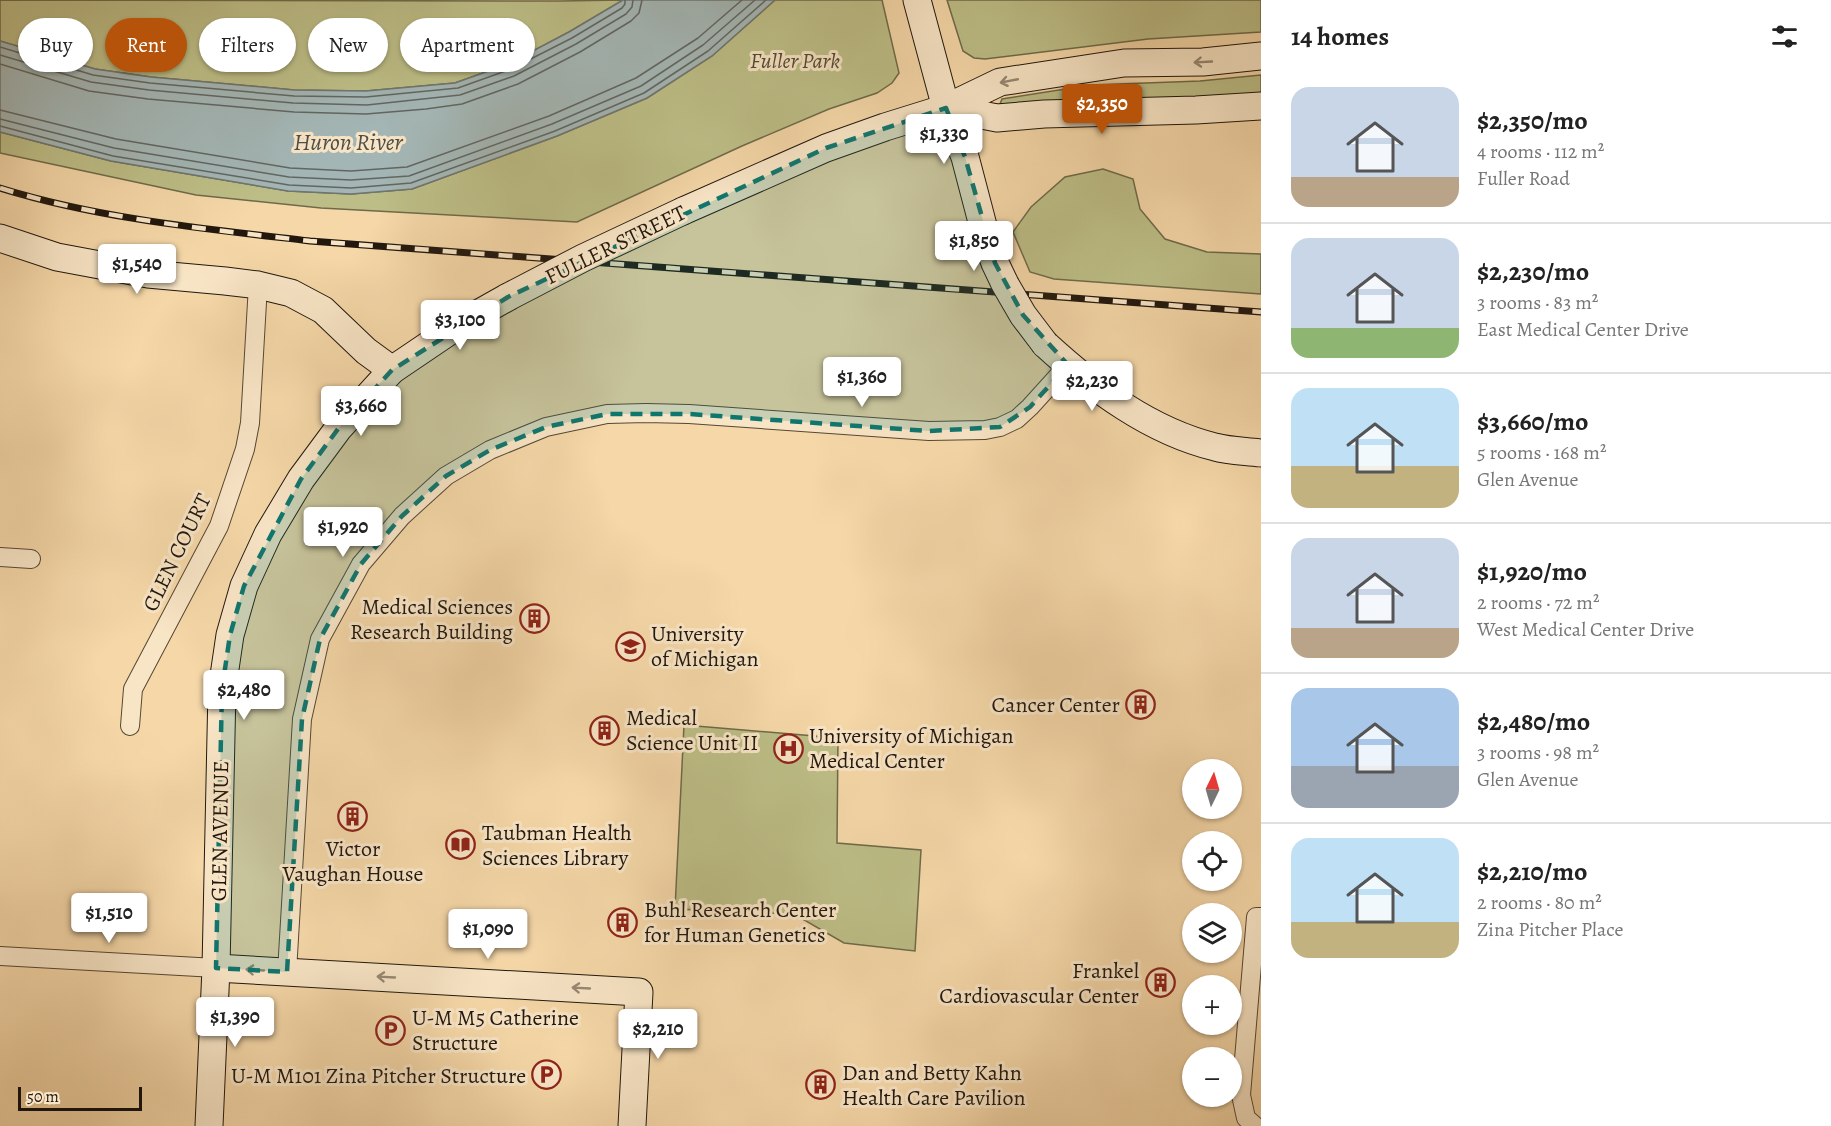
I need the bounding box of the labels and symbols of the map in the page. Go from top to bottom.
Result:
park label: Fuller Park [750,46,840,76]
one-way arrow [1193,56,1213,67]
one-way arrow [1000,75,1019,86]
pin: $2,350 [1053,84,1151,135]
pin: $1,330 [895,114,993,165]
water label: Huron River [293,126,403,158]
street label: FULLER STREET [540,198,691,292]
pin: $1,850 [925,221,1023,272]
pin: $1,540 [88,244,186,295]
pin: $3,100 [411,300,509,351]
pin: $1,360 [813,357,911,408]
pin: $2,230 [1043,361,1141,412]
pin: $3,660 [312,386,410,437]
street label: GLEN COURT [135,488,218,616]
pin: $1,920 [294,507,392,558]
place label: Medical Sciences Research Building [350,592,513,647]
building icon: Medical Sciences Research Building [518,603,550,635]
place label: University of Michigan [651,619,759,674]
school or university icon: University of Michigan [614,630,646,662]
pin: $2,480 [195,670,293,721]
building icon: Cancer Center [1125,688,1157,720]
place label: Cancer Center [991,690,1120,720]
place label: Medical Science Unit II [626,703,758,758]
building icon: Medical Science Unit II [589,714,621,746]
place label: University of Michigan Medical Center [809,721,1014,776]
hospital icon: University of Michigan Medical Center [772,732,804,764]
north arrow [1182,759,1242,819]
street label: GLEN AVENUE [204,760,236,902]
building icon: Victor Vaughan House [337,800,369,832]
place label: Taubman Health Sciences Library [482,818,632,873]
library icon: Taubman Health Sciences Library [445,829,477,861]
place label: Victor Vaughan House [282,834,423,889]
pin: $1,510 [60,893,158,944]
place label: Buhl Research Center for Human Genetics [644,895,837,950]
building icon: Buhl Research Center for Human Genetics [607,906,639,938]
pin: $1,090 [439,909,537,960]
place label: Frankel Cardiovascular Center [939,956,1139,1011]
one-way arrow [246,965,266,976]
building icon: Frankel Cardiovascular Center [1144,967,1176,999]
one-way arrow [377,971,397,982]
one-way arrow [571,982,591,993]
pin: $1,390 [186,997,284,1048]
place label: U-M M5 Catherine Structure [412,1003,579,1058]
pin: $2,210 [609,1009,707,1060]
parking icon: U-M M5 Catherine Structure [375,1014,407,1046]
place label: Dan and Betty Kahn Health Care Pavilion [842,1058,1026,1113]
parking icon: U-M M101 Zina Pitcher Structure [531,1059,563,1091]
place label: U-M M101 Zina Pitcher Structure [231,1061,526,1091]
building icon: Dan and Betty Kahn Health Care Pavilion [805,1069,837,1101]
scale bar [18,1084,142,1112]

